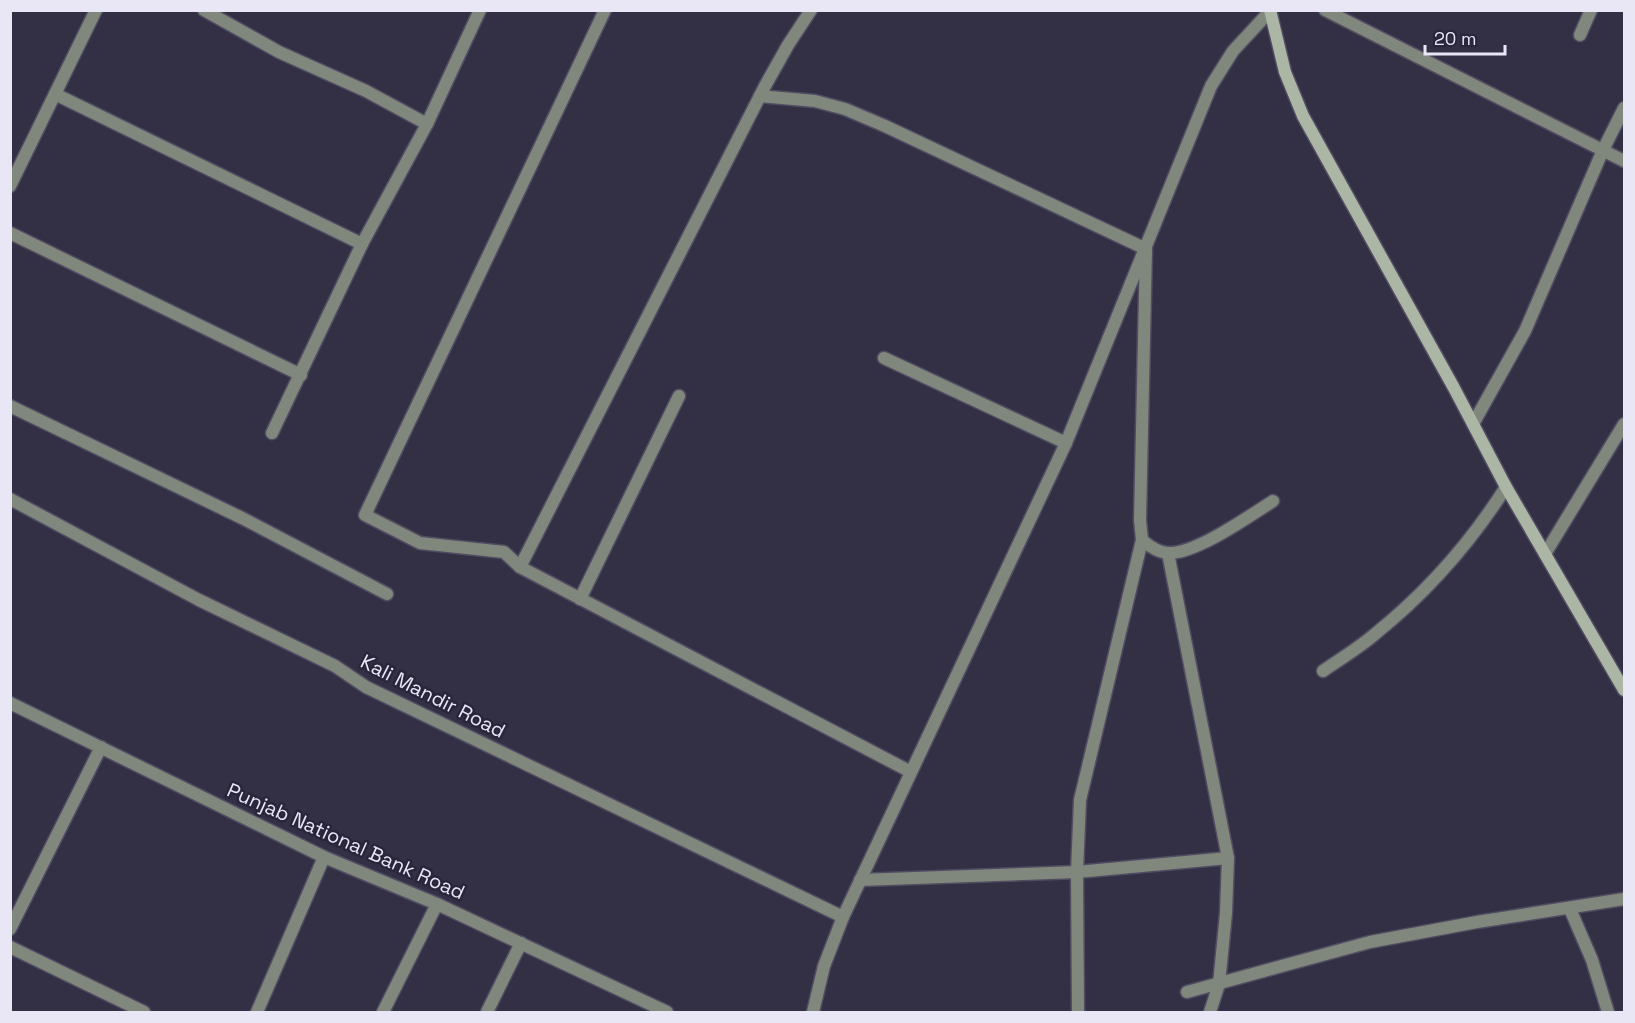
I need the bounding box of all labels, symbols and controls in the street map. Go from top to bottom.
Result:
scale bar [1425,18,1504,56]
text: 20 m [1434,27,1477,50]
street label: Kali Mandir Road [356,648,510,744]
street label: Punjab National Bank Road [223,777,469,905]

